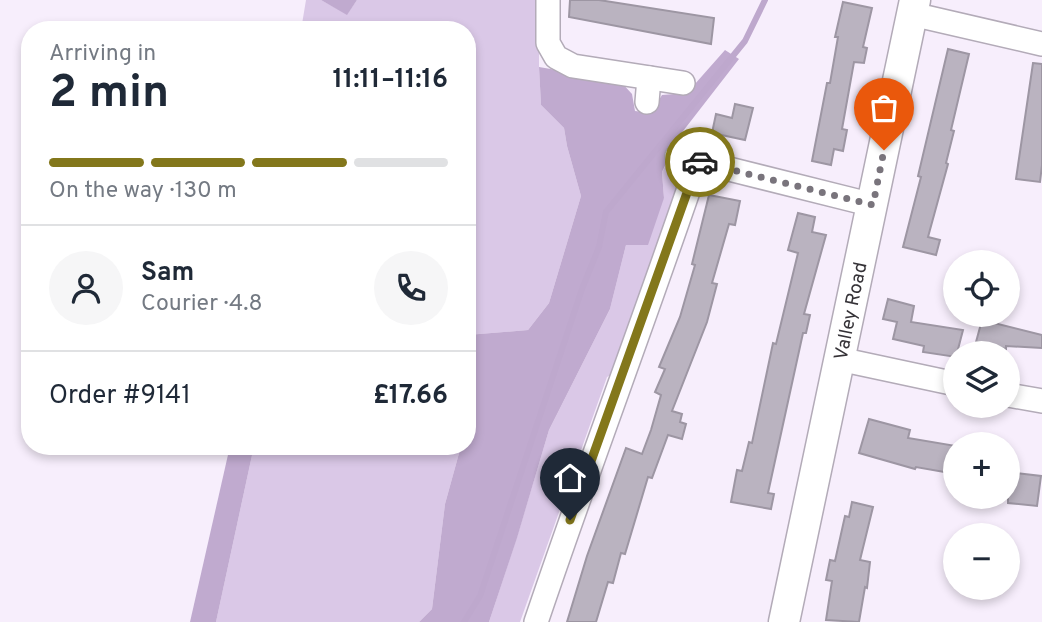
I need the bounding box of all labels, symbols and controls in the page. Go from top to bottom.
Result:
text: Arriving in [49,40,156,69]
text: 11:11–11:16 [332,64,448,97]
text: 2 min [49,65,169,124]
pin [854,78,914,150]
icon: bag [865,89,903,127]
courier [665,127,735,197]
icon: car [681,143,719,181]
text: On the way · 130 m [49,177,237,206]
map controls [943,250,1020,600]
button: locate [943,250,1020,327]
button: person [49,251,123,325]
button: phone [374,251,448,325]
text: Sam [141,257,194,290]
street label: Valley Road [830,260,873,362]
text: Courier · 4.8 [141,290,262,319]
button: layers [943,341,1020,418]
text: Order #9141 [49,380,191,413]
text: £17.66 [373,380,448,413]
button: + [943,432,1020,509]
pin [540,448,600,520]
icon: home [551,459,589,497]
button: − [943,523,1020,600]

